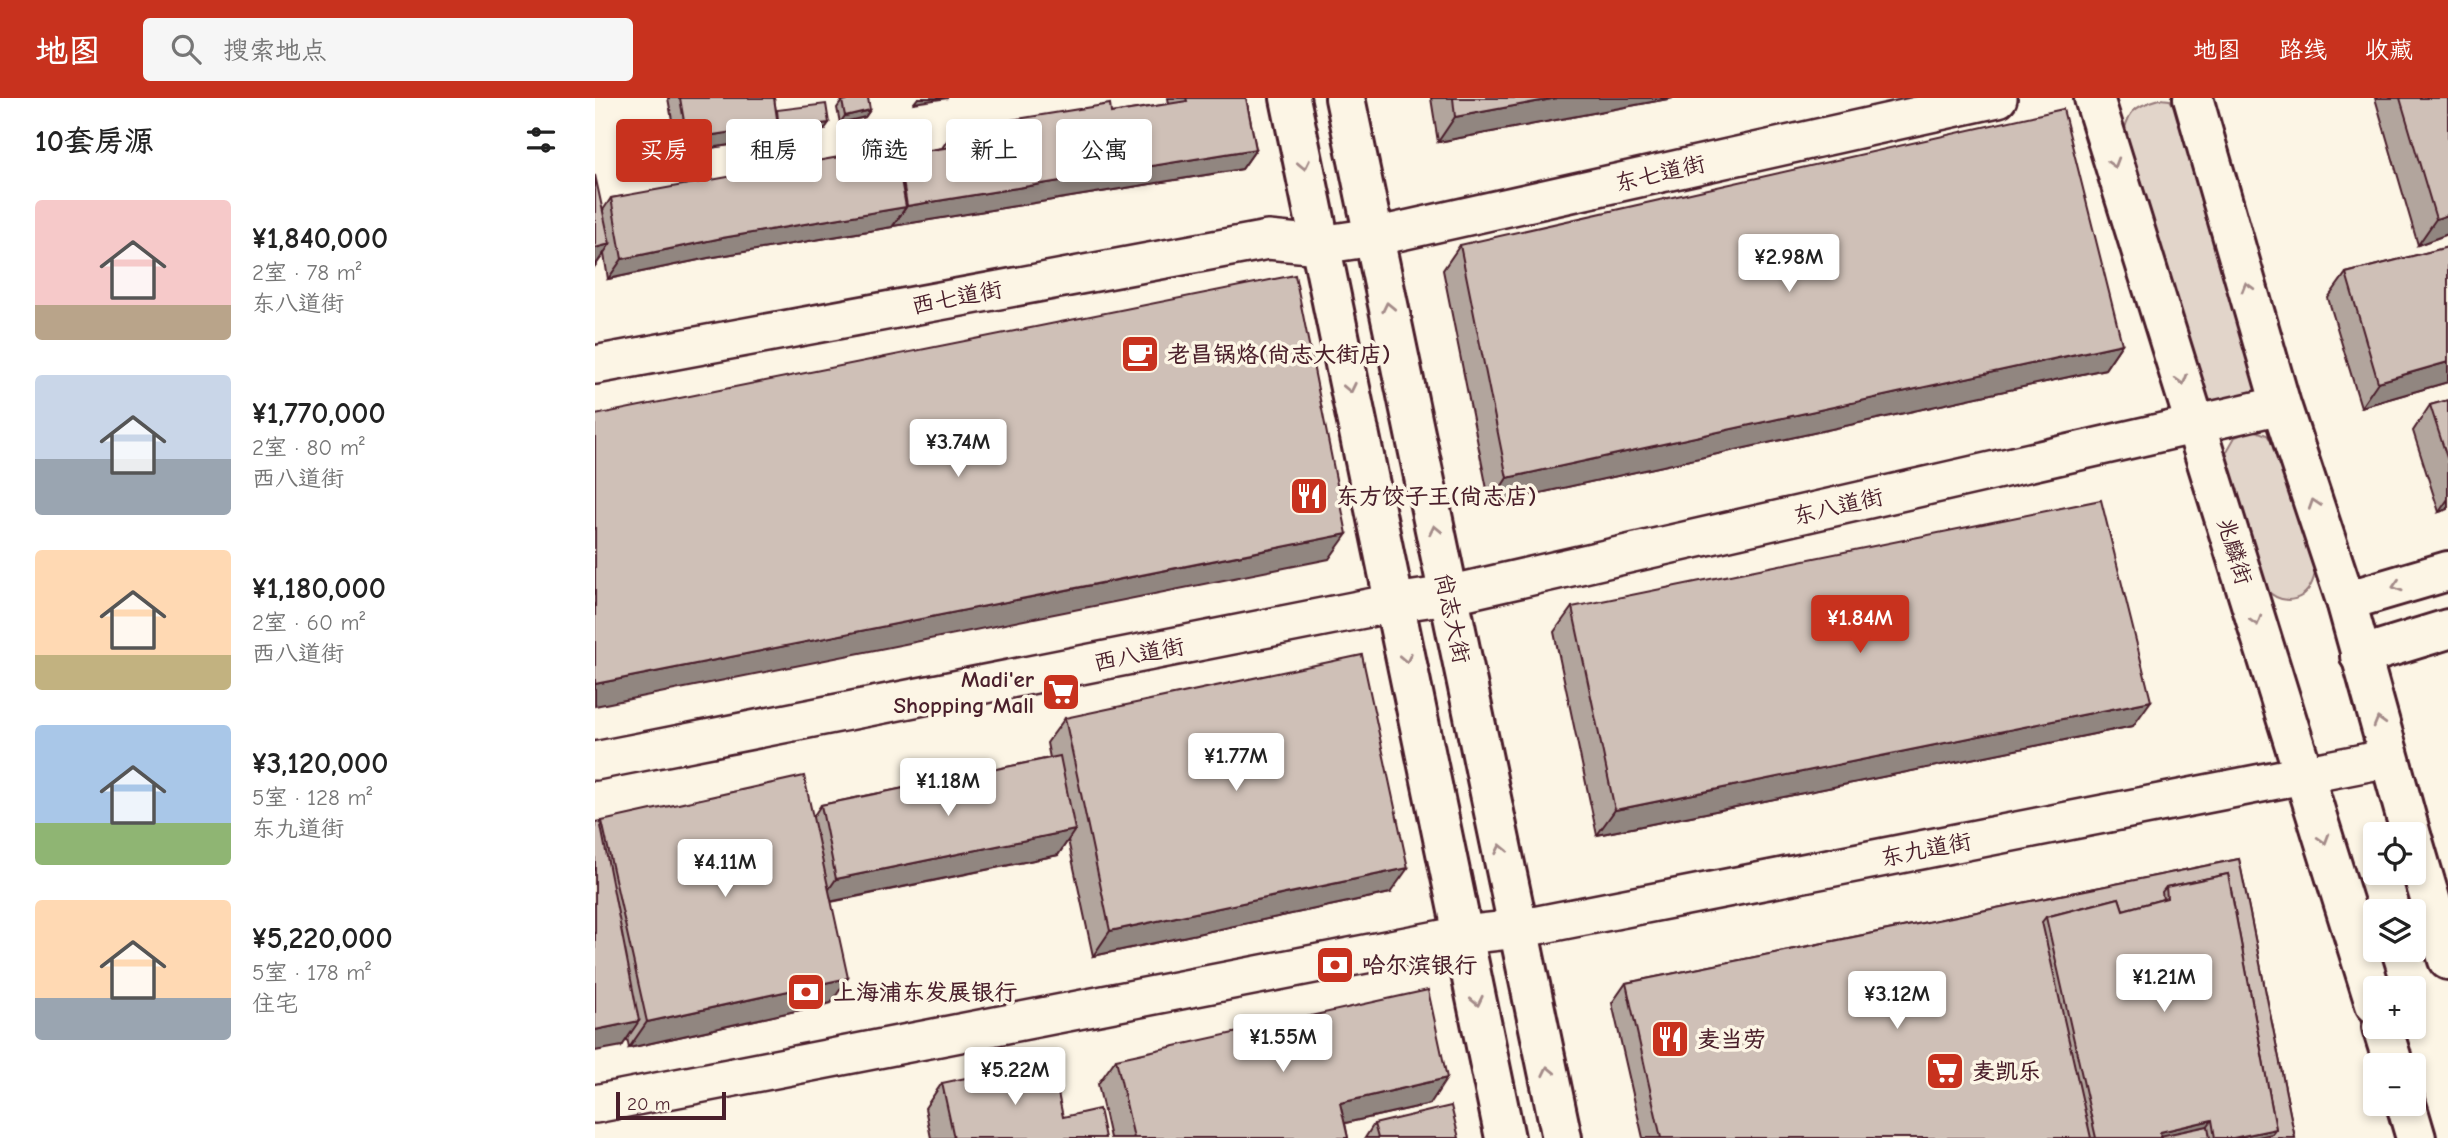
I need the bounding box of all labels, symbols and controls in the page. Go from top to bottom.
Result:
search box [143,18,633,81]
icon: search [167,30,205,68]
text: 地图 [35,32,101,70]
text: 搜索地点 [223,36,327,66]
text: 地图 [2193,36,2241,64]
text: 路线 [2279,36,2327,64]
text: 收藏 [2365,36,2413,64]
chip: 买房 [616,119,712,182]
chip: 租房 [726,119,822,182]
chip: 筛选 [836,119,932,182]
chip: 新上 [946,119,1042,182]
chip: 公寓 [1056,119,1152,182]
icon: filters [522,121,560,159]
text: 10套房源 [35,124,154,159]
street label: 东七道街 [1612,150,1708,197]
one-way arrow [2106,157,2121,169]
one-way arrow [1295,159,1310,171]
text: ¥1,840,000 [252,221,388,256]
icon: home [91,228,175,312]
pin: ¥2.98M [1732,234,1846,294]
text: ¥2.98M [1754,243,1824,270]
text: 2室 · 78 m² [252,259,361,286]
street label: 西七道街 [909,275,1005,320]
one-way arrow [2240,281,2255,293]
text: 东八道街 [252,290,344,317]
one-way arrow [1382,301,1397,313]
cafe icon: 老昌锅烙(尚志大街店) [1119,333,1161,375]
place label: 老昌锅烙(尚志大街店) [1167,341,1390,368]
one-way arrow [2174,374,2188,386]
one-way arrow [1341,382,1356,394]
text: ¥1,770,000 [252,396,386,431]
icon: home [91,403,175,487]
pin: ¥3.74M [901,420,1015,479]
text: ¥3.74M [926,428,990,455]
text: 2室 · 80 m² [252,434,365,461]
text: 西八道街 [252,465,344,492]
restaurant icon: 东方饺子王(尚志店) [1288,475,1330,517]
place label: 东方饺子王(尚志店) [1336,483,1536,510]
street label: 东八道街 [1790,483,1886,530]
one-way arrow [2307,499,2322,511]
street label: 兆麟街 [2212,514,2258,588]
one-way arrow [1428,524,1443,536]
street label: 尚志大街 [1430,570,1475,666]
text: ¥1,180,000 [252,571,386,606]
icon: home [91,578,175,662]
one-way arrow [2391,578,2403,593]
pin: ¥1.84M [1803,596,1917,655]
text: ¥1.84M [1827,604,1893,631]
text: 2室 · 60 m² [252,609,365,636]
one-way arrow [2248,615,2263,627]
street label: 西八道街 [1091,632,1187,677]
text: 西八道街 [252,640,344,667]
one-way arrow [1397,652,1412,664]
place label: Madi'er Shopping Mall [893,666,1035,719]
supermarket icon: Madi'er Shopping Mall [1040,671,1082,713]
one-way arrow [2372,716,2387,728]
pin: ¥1.77M [1179,734,1293,793]
text: ¥1.77M [1204,742,1268,769]
text: ¥3,120,000 [252,746,388,781]
icon: home [91,753,175,837]
pin: ¥1.18M [891,758,1005,818]
text: ¥1.18M [916,767,980,794]
text: 5室 · 128 m² [252,784,372,811]
text: 东九道街 [252,815,344,842]
map controls [2363,822,2426,1116]
button: locate [2363,822,2426,885]
street label: 东九道街 [1878,827,1974,872]
one-way arrow [2315,832,2330,844]
pin: ¥4.11M [668,840,782,899]
one-way arrow [1495,843,1510,855]
text: ¥4.11M [694,848,756,875]
button: layers [2363,899,2426,962]
text: ¥5,220,000 [252,921,393,956]
icon: home [91,928,175,1012]
bank icon: 哈尔滨银行 [1314,944,1356,986]
place label: 哈尔滨银行 [1362,952,1477,979]
pin: ¥1.21M [2107,954,2221,1014]
text: 5室 · 178 m² [252,959,371,986]
text: ¥1.21M [2132,963,2196,990]
bank icon: 上海浦东发展银行 [785,971,827,1013]
pin: ¥3.12M [1840,972,1954,1031]
button: + [2363,976,2426,1039]
place label: 上海浦东发展银行 [833,979,1017,1006]
text: ¥3.12M [1864,980,1930,1007]
text: 住宅 [252,990,298,1017]
one-way arrow [1468,995,1483,1007]
pin: ¥1.55M [1226,1014,1340,1074]
restaurant icon: 麦当劳 [1649,1018,1691,1060]
text: ¥1.55M [1249,1023,1317,1050]
place label: 麦当劳 [1697,1026,1766,1053]
pin: ¥5.22M [958,1048,1072,1107]
supermarket icon: 麦凯乐 [1924,1050,1966,1092]
button: − [2363,1053,2426,1116]
text: ¥5.22M [980,1056,1050,1083]
place label: 麦凯乐 [1972,1058,2041,1085]
one-way arrow [1541,1065,1556,1077]
scale bar [616,1089,726,1121]
text: 20 m [627,1093,671,1115]

